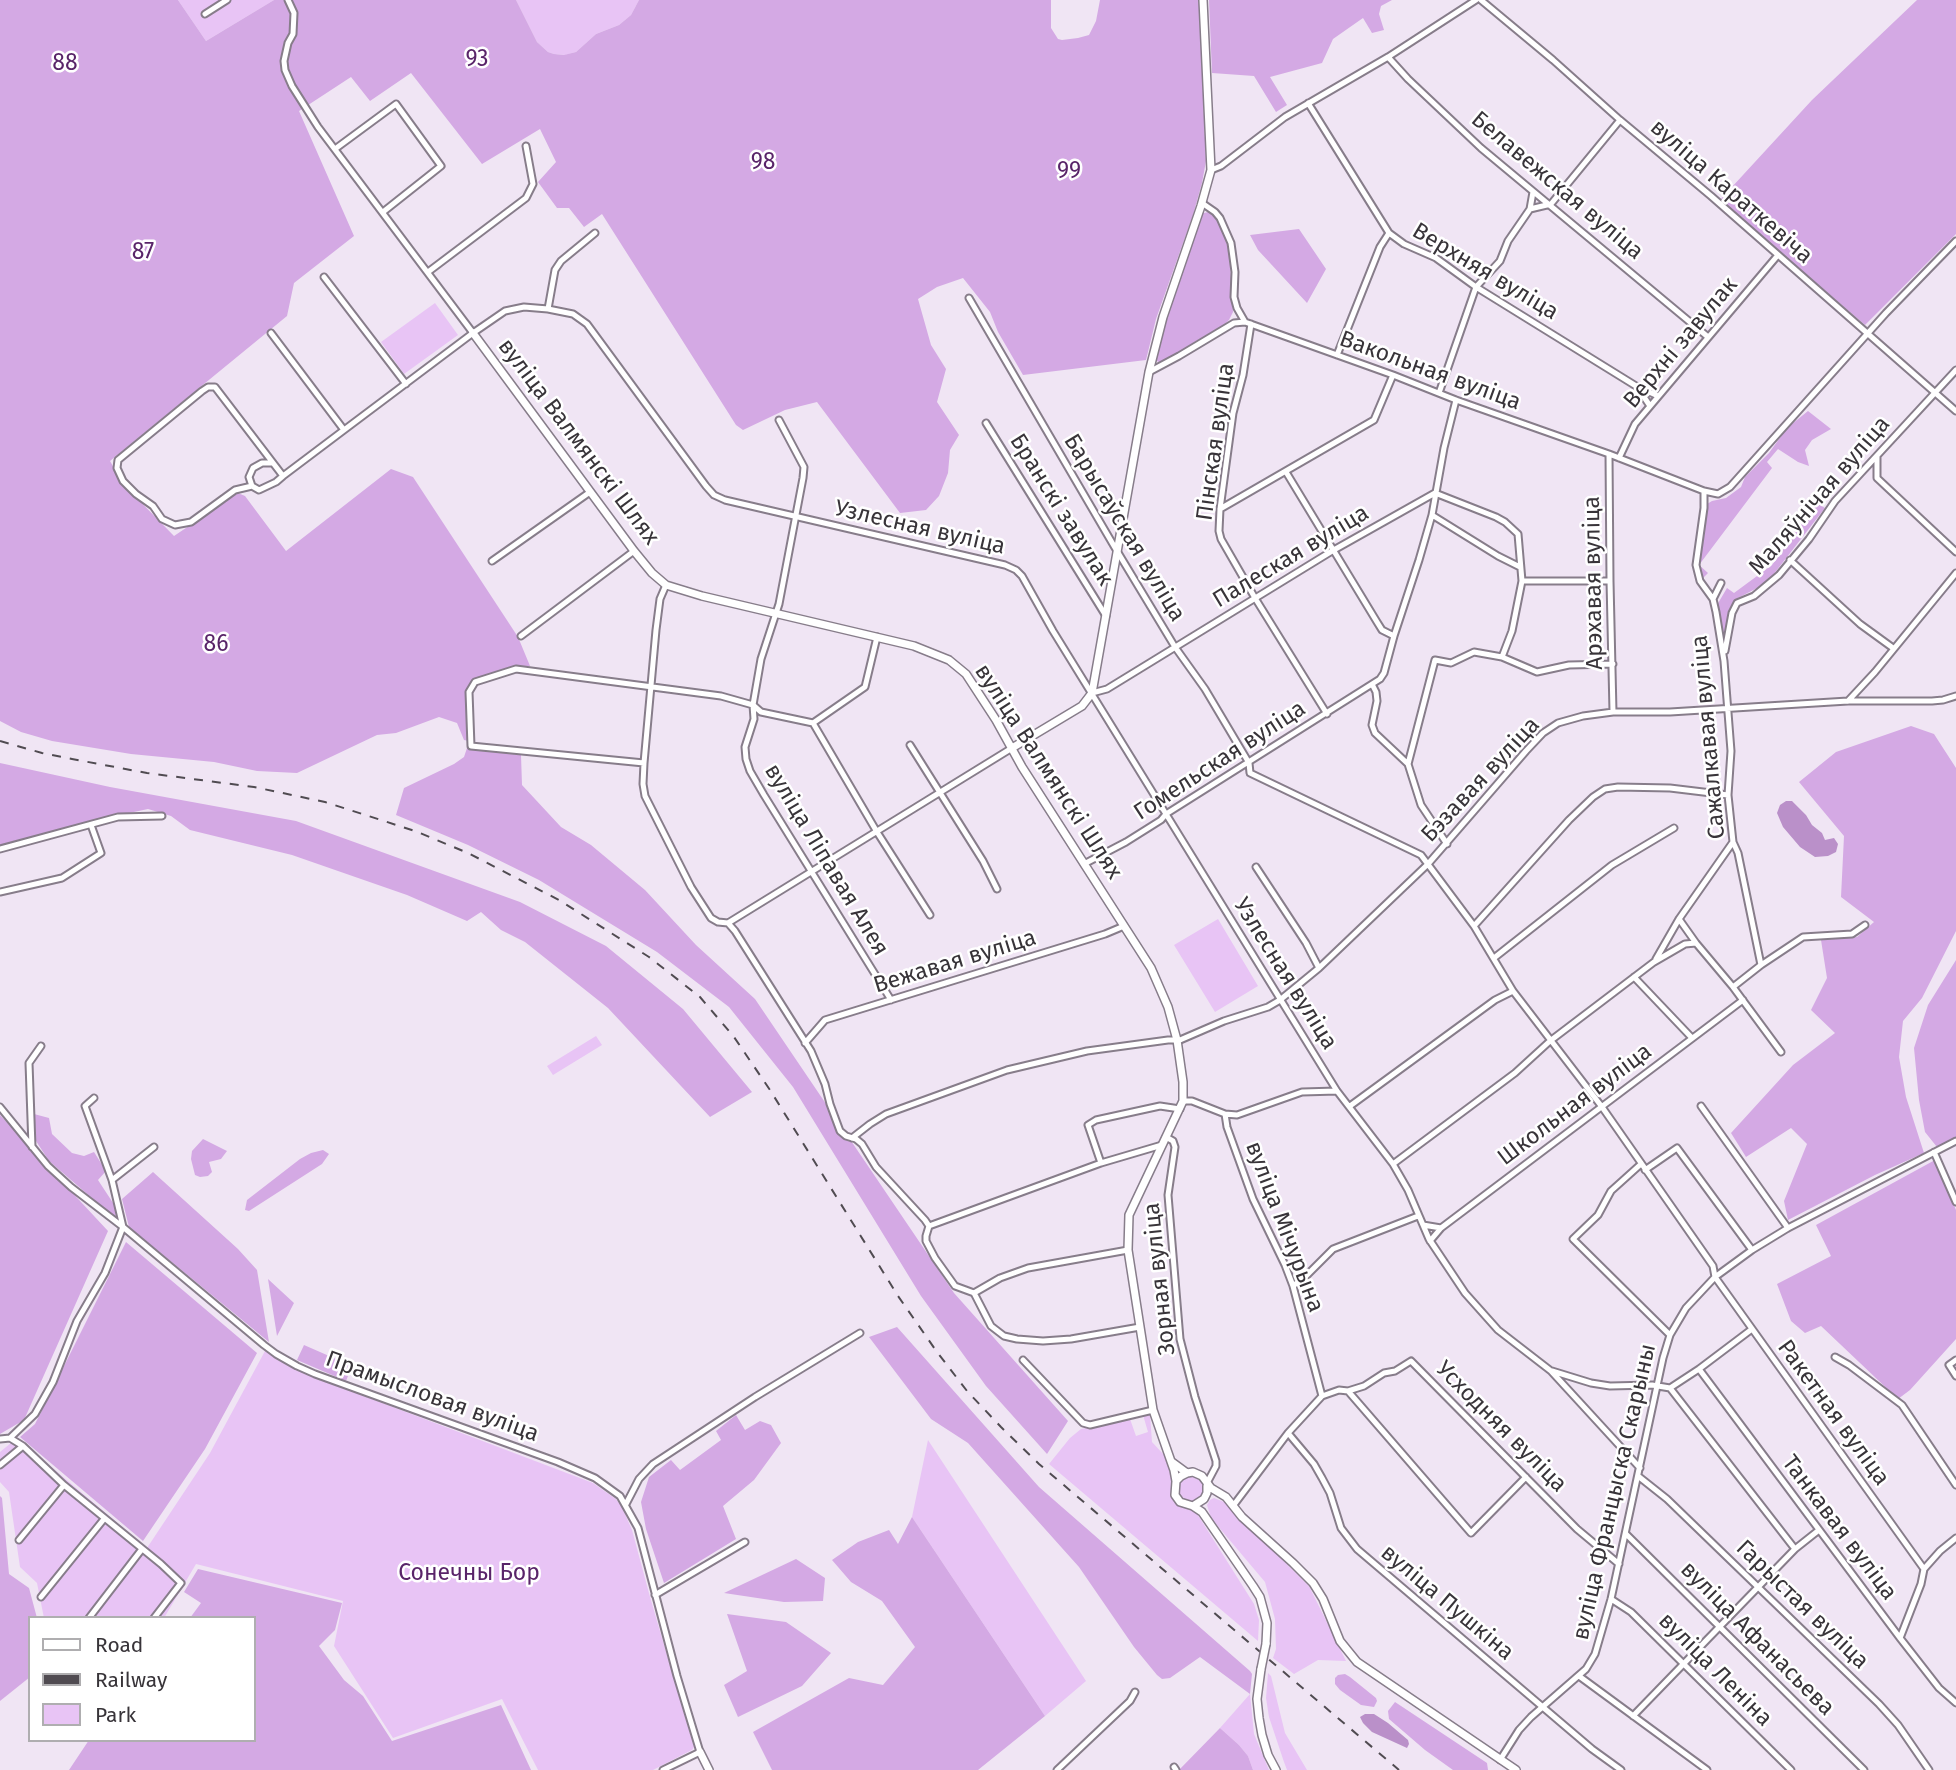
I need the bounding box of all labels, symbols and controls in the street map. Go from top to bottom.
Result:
park label: 93 [465,46,489,74]
park label: 88 [52,50,78,78]
street label: Белавежская вуліца [1465,106,1649,266]
street label: вуліца Караткевіча [1644,114,1818,270]
park label: 98 [751,149,775,177]
park label: 99 [1057,158,1081,186]
street label: Верхняя вуліца [1407,218,1563,326]
park label: 87 [132,239,154,267]
street label: Верхні завулак [1618,272,1744,414]
street label: Вакольная вуліца [1336,325,1524,417]
street label: вуліца Валмянскі Шлях [491,334,665,550]
street label: Пінская вуліца [1191,361,1241,523]
street label: Маляўнічая вуліца [1744,411,1896,581]
street label: Бранскі завулак [1003,429,1119,591]
street label: Барысаўская вуліца [1057,429,1191,627]
street label: Узлесная вуліца [832,495,1008,561]
street label: Арэхавая вуліца [1579,496,1609,670]
street label: Палеская вуліца [1208,500,1374,614]
park label: 86 [204,631,228,659]
street label: Сажалкавая вуліца [1686,634,1732,840]
street label: вуліца Валмянскі Шлях [968,659,1128,885]
street label: Гомельская вуліца [1129,695,1311,827]
street label: Бэзавая вуліца [1416,712,1546,848]
street label: вуліца Ліпавая Алея [758,759,894,961]
street label: Узлесная вуліца [1227,893,1343,1055]
street label: Вежавая вуліца [870,924,1040,1000]
street label: Школьная вуліца [1493,1038,1657,1172]
street label: вуліца Мічурына [1239,1138,1329,1316]
street label: Зорная вуліца [1138,1201,1182,1357]
street label: Ракетная вуліца [1771,1335,1895,1491]
street label: вуліца Францыска Скарыны [1567,1341,1663,1643]
street label: Прамысловая вуліца [322,1346,542,1448]
street label: Усходняя вуліца [1430,1356,1572,1498]
street label: Танкавая вуліца [1775,1450,1903,1606]
street label: Гарыстая вуліца [1730,1535,1874,1675]
street label: вуліца Пушкіна [1375,1539,1519,1667]
street label: вуліца Афанасьева [1674,1556,1840,1722]
park label: Сонечны Бор [398,1560,540,1588]
street label: вуліца Леніна [1652,1607,1778,1733]
legend [28,1616,256,1742]
text: Road [95,1632,143,1658]
text: Railway [95,1667,167,1693]
text: Park [95,1702,136,1728]

